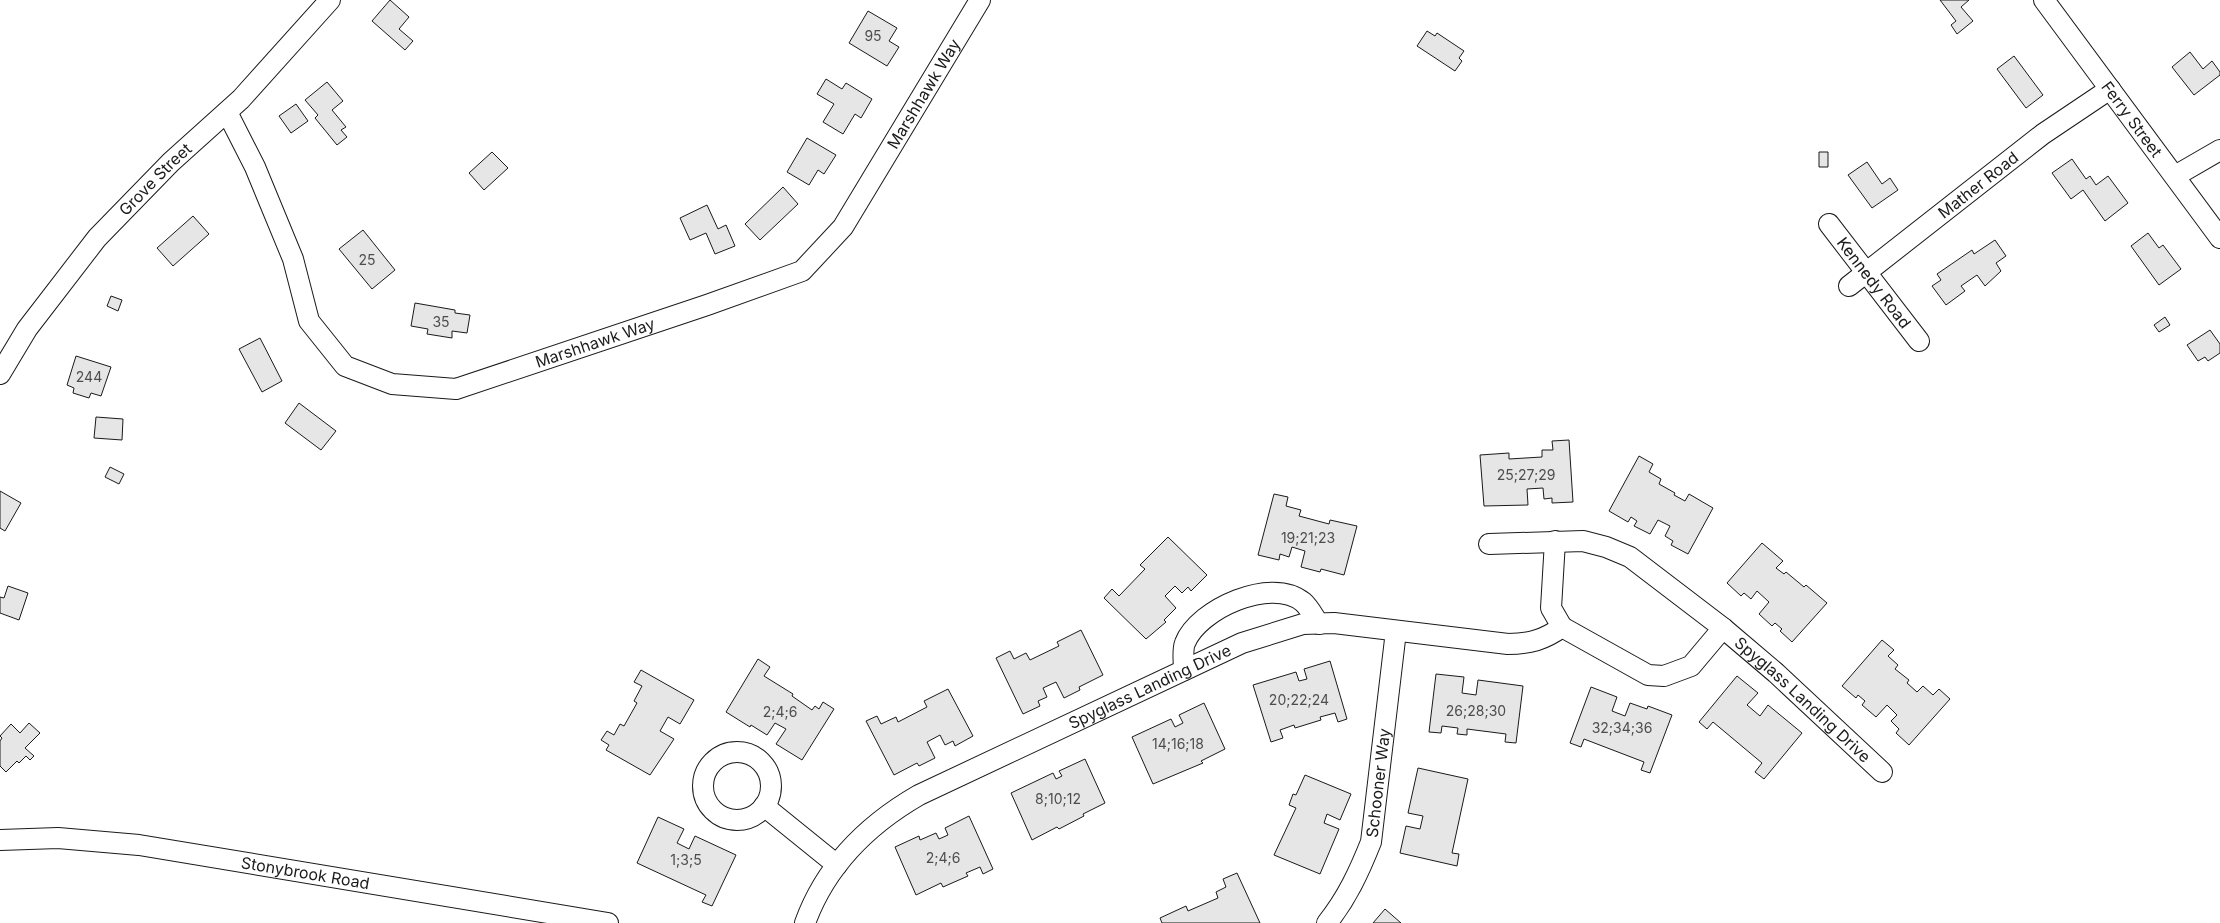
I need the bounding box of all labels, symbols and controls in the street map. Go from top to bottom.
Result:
house number: 95 [864,27,882,44]
street label: Marshhawk Way [883,35,964,152]
street label: Ferry Street [2097,77,2167,161]
street label: Grove Street [115,139,196,220]
street label: Mather Road [1934,147,2022,223]
street label: Kennedy Road [1833,233,1915,332]
house number: 25 [358,251,376,268]
house number: 35 [432,313,450,330]
street label: Marshhawk Way [533,313,657,372]
house number: 244 [76,368,102,385]
house number: 25;27;29 [1497,466,1555,483]
house number: 19;21;23 [1281,529,1335,546]
street label: Spyglass Landing Drive [1731,632,1875,766]
street label: Spyglass Landing Drive [1065,640,1234,733]
house number: 20;22;24 [1269,691,1329,708]
house number: 26;28;30 [1446,702,1506,719]
house number: 2;4;6 [763,703,797,720]
house number: 32;34;36 [1592,719,1652,736]
street label: Schooner Way [1362,727,1394,839]
house number: 14;16;18 [1152,735,1204,752]
house number: 8;10;12 [1035,790,1081,807]
house number: 2;4;6 [926,849,960,866]
house number: 1;3;5 [670,851,702,868]
street label: Stonybrook Road [240,852,371,893]

